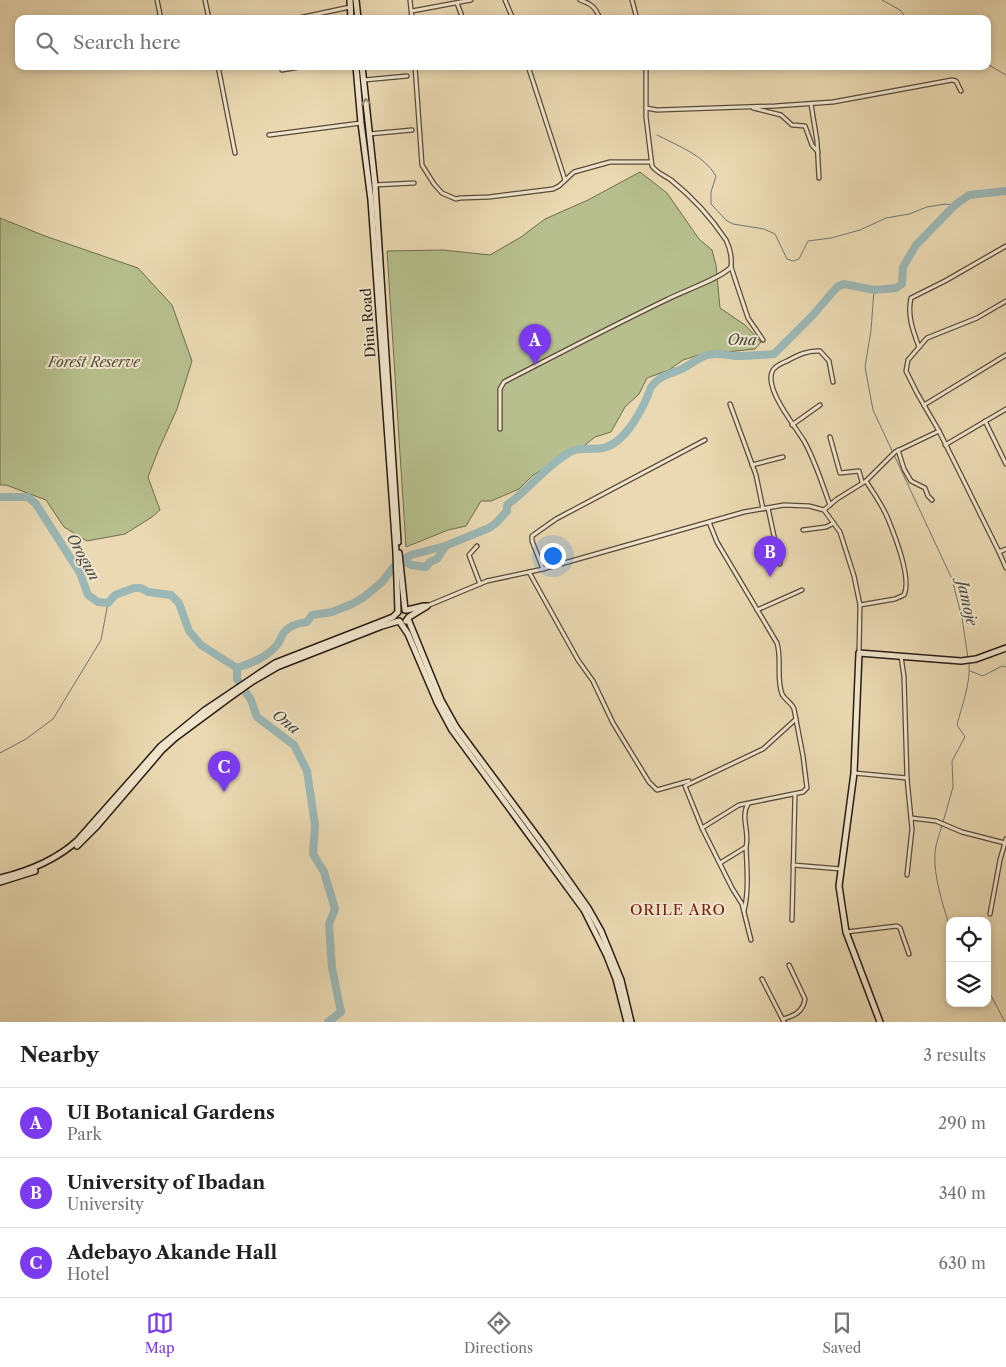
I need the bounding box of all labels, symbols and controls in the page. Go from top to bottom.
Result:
search box [15,15,991,70]
icon: search [33,29,61,57]
text: Search here [73,31,181,54]
one-way arrow [360,98,371,106]
street label: Dina Road [357,287,379,359]
pin: A [519,324,551,365]
water label: Ona [727,330,757,349]
park label: Forest Reserve [47,353,141,371]
water label: Orogun [63,530,104,584]
pin: B [754,536,786,577]
your location [540,543,566,569]
water label: Jamoje [952,574,982,628]
water label: Ona [269,705,304,738]
pin: C [208,751,240,792]
district label: ORILE ARO [630,900,726,919]
map controls [946,917,991,1007]
button: locate [946,917,991,962]
button: layers [946,962,991,1007]
text: Nearby [20,1042,99,1067]
text: 3 results [923,1045,986,1065]
text: UI Botanical Gardens [67,1101,275,1124]
text: A [30,1113,42,1133]
text: 290 m [938,1113,986,1133]
text: Park [67,1124,102,1144]
text: University of Ibadan [67,1171,265,1194]
text: B [30,1183,42,1203]
text: 340 m [939,1183,986,1203]
text: University [67,1194,144,1214]
text: Adebayo Akande Hall [67,1241,277,1264]
text: C [30,1253,42,1273]
text: 630 m [939,1253,986,1273]
text: Hotel [67,1264,110,1284]
tab: Map [145,1309,175,1357]
tab: Directions [464,1309,533,1357]
tab: Saved [822,1309,861,1357]

